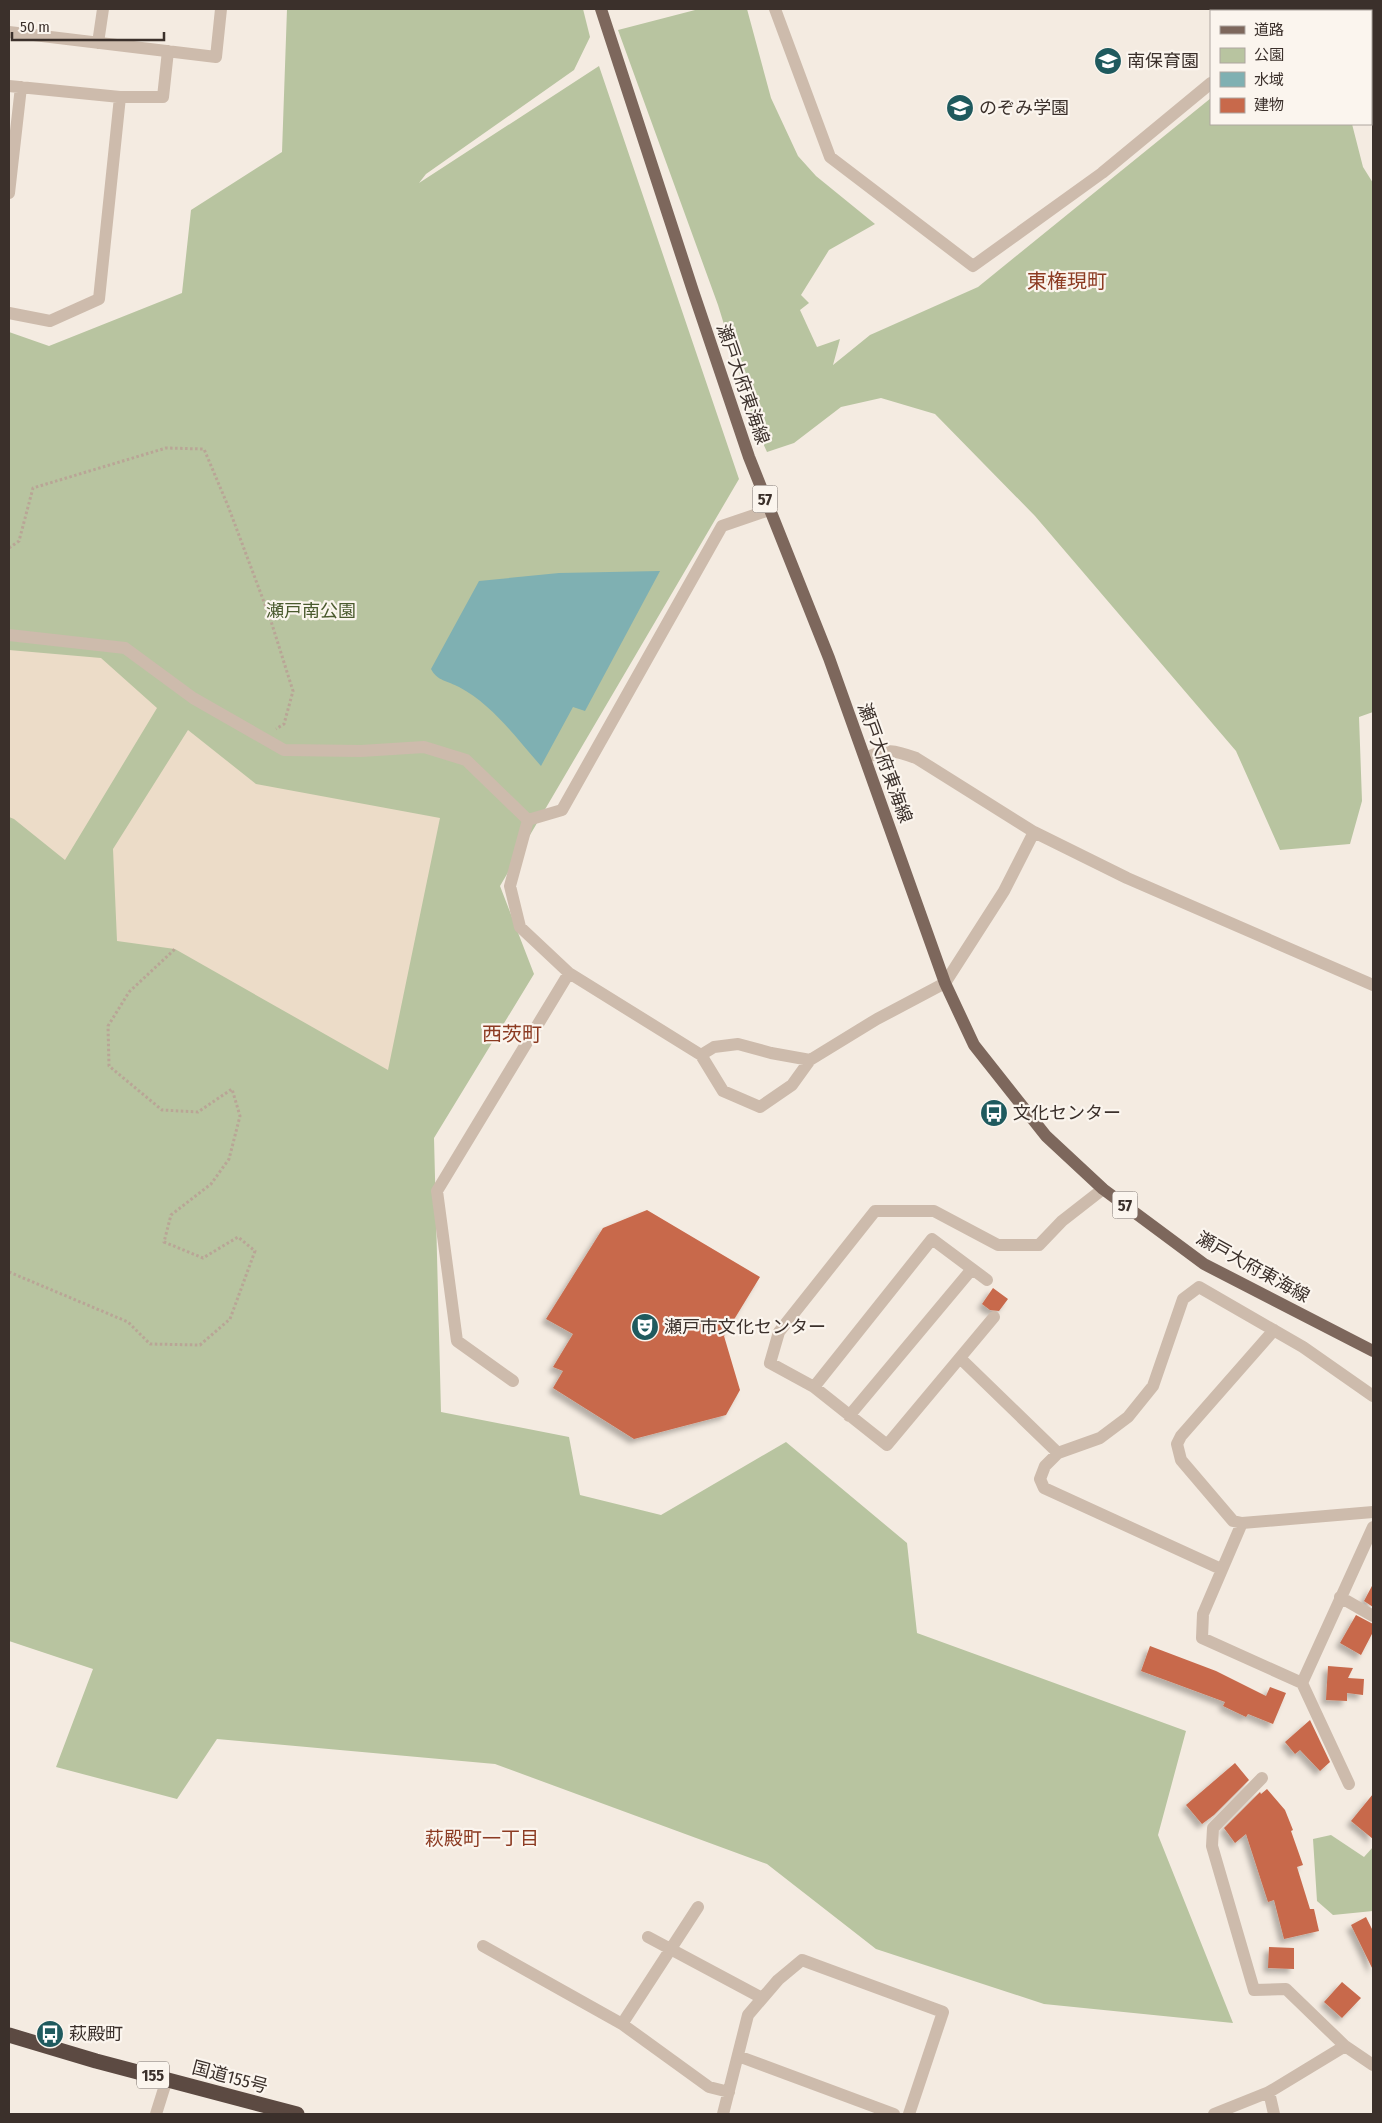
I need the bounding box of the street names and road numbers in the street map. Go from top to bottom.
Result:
street label: 瀬戸大府東海線 [712,321,774,447]
road number: 57 [752,486,778,512]
street label: 瀬戸大府東海線 [853,700,917,826]
road number: 57 [1112,1192,1138,1218]
street label: 瀬戸大府東海線 [1193,1227,1313,1307]
street label: 国道155号 [190,2056,270,2098]
road number: 155 [137,2062,169,2088]

